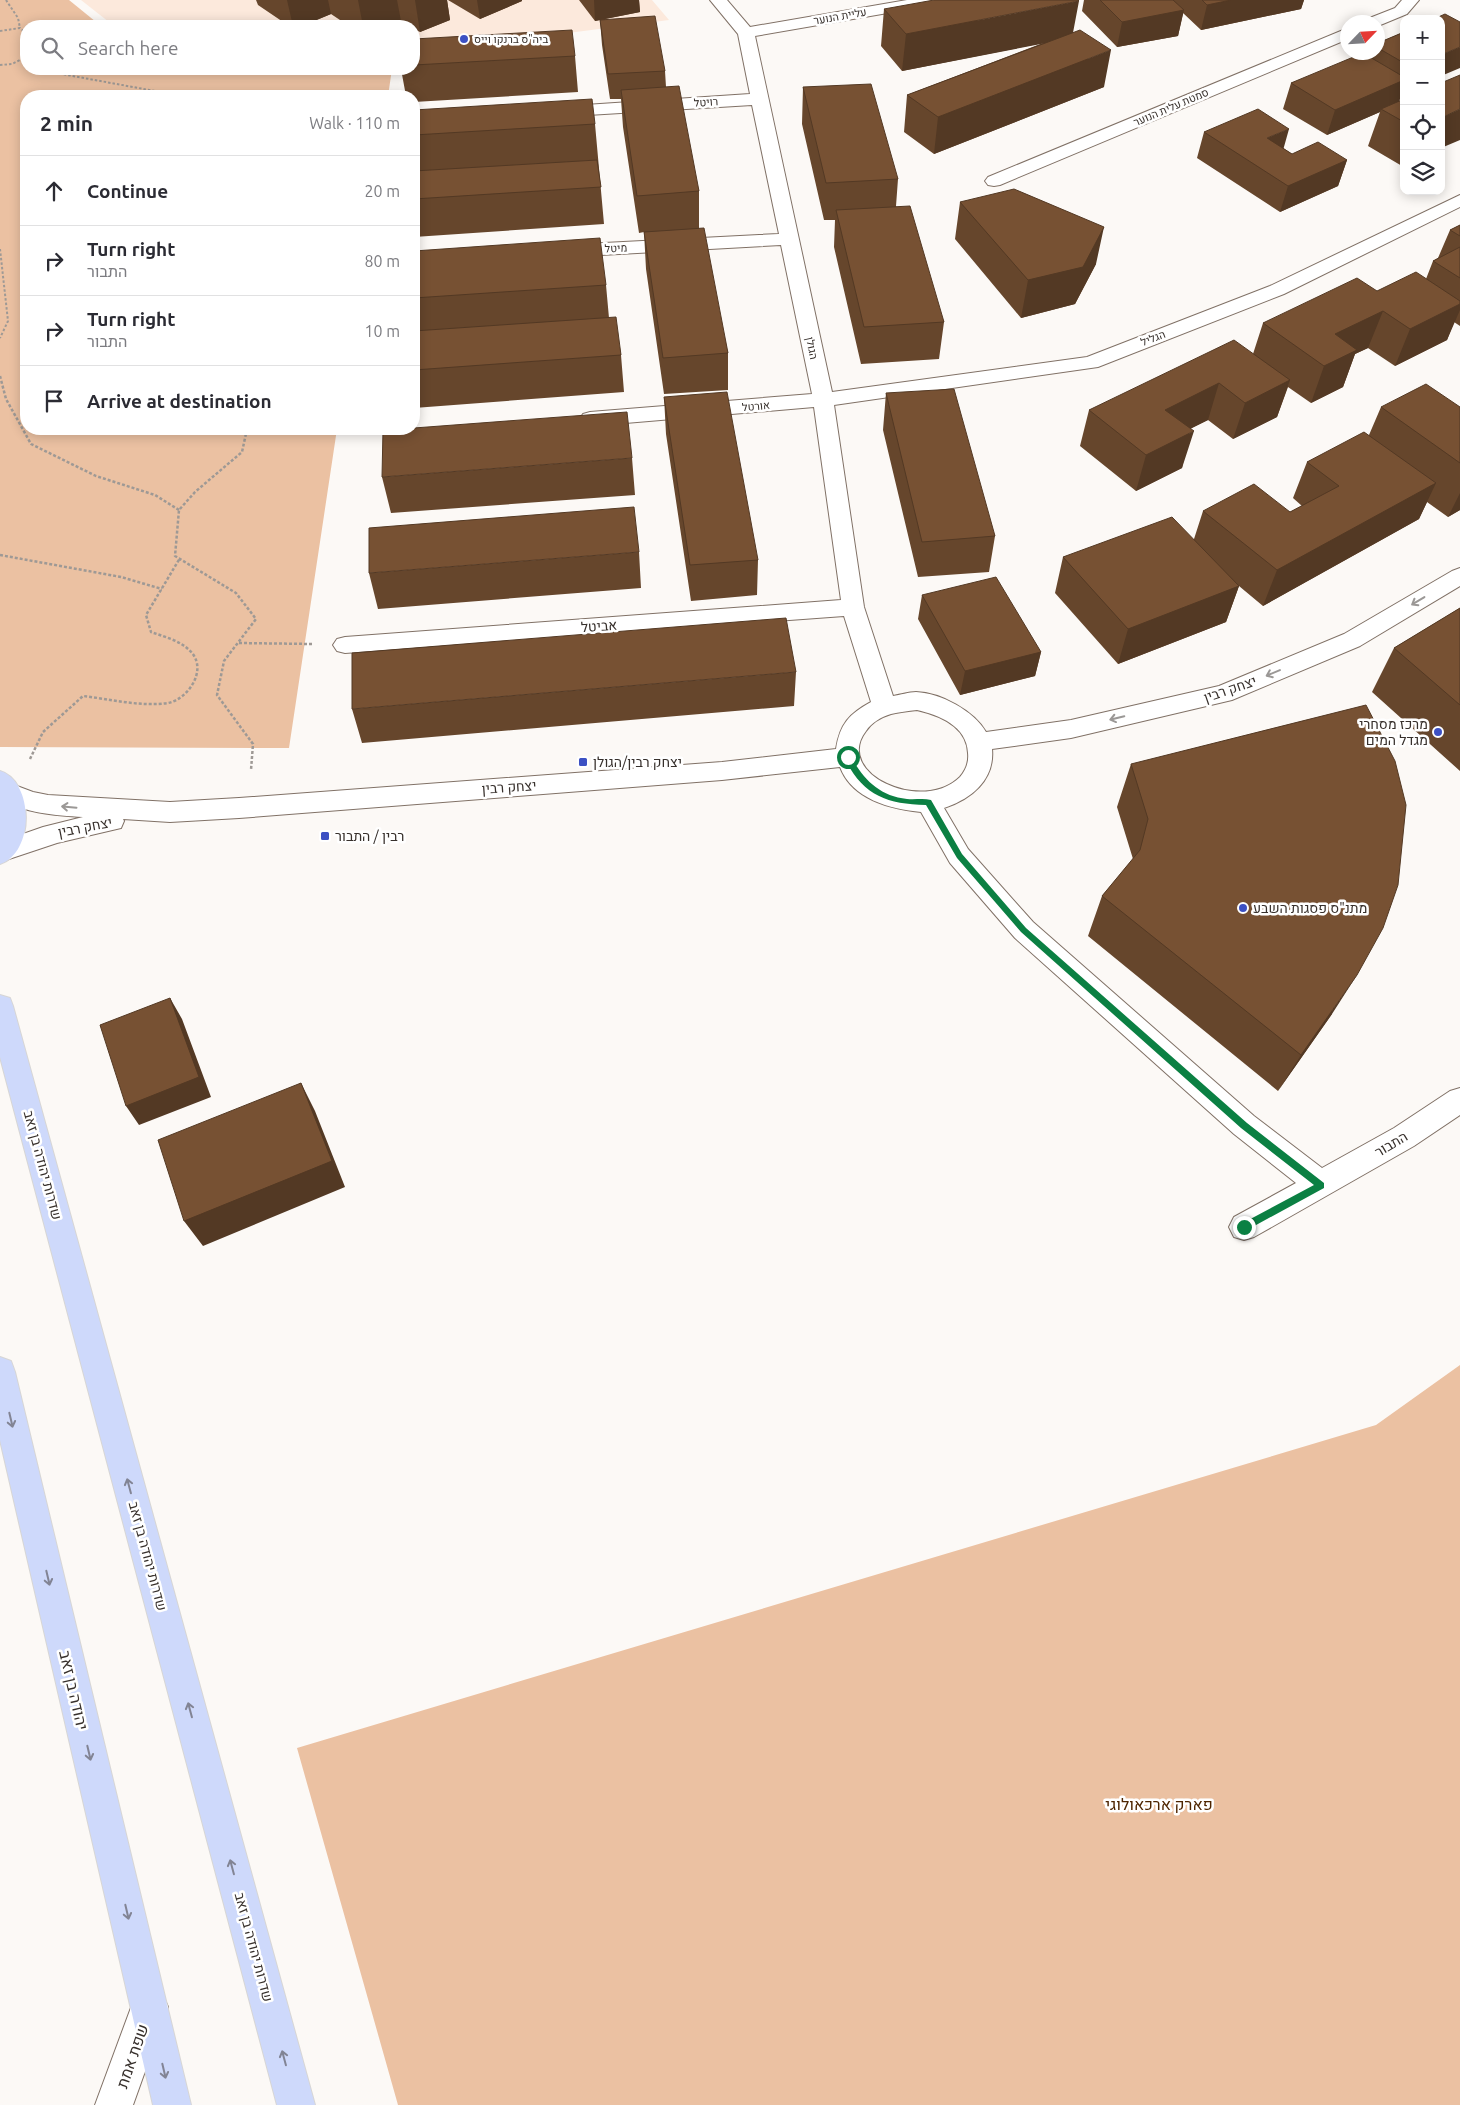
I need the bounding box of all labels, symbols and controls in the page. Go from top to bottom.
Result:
street label: עליית הנוער [813,5,867,27]
north arrow [1340,15,1385,60]
map controls [1400,15,1445,195]
button: + [1400,15,1445,60]
search box [20,20,420,75]
marker: ביה"ס ברנקו וייס [458,33,470,45]
place label: ביה"ס ברנקו וייס [474,33,548,45]
icon: search [38,34,66,62]
text: Search here [78,37,178,59]
button: − [1400,60,1445,105]
street label: סמטת עלית הנוער [1132,86,1210,128]
street label: רויטל [693,95,719,109]
button: locate [1400,105,1445,150]
text: 2 min [40,111,93,135]
text: Walk · 110 m [309,114,400,132]
button: layers [1400,150,1445,195]
icon: ahead [40,177,68,205]
text: Continue [87,180,168,202]
text: 20 m [364,182,400,200]
text: Turn right [87,238,175,260]
street label: מיטל [604,241,628,255]
icon: right [40,247,68,275]
text: 80 m [364,252,400,270]
text: התבור [87,262,127,280]
text: Turn right [87,308,175,330]
icon: right [40,317,68,345]
text: 10 m [364,322,400,340]
street label: הגליל [1139,328,1167,348]
text: התבור [87,332,127,350]
street label: הגולן [804,336,820,360]
icon: arrive [40,387,68,415]
text: Arrive at destination [87,390,272,412]
street label: אורטל [741,399,771,413]
one-way arrow [1412,596,1426,606]
street label: אביטל [580,617,618,635]
one-way arrow [1266,669,1281,678]
street label: יצחק רבין [1201,673,1259,705]
one-way arrow [1110,714,1126,723]
place label: מרכז מסחרי מגדל המים [1359,716,1428,748]
marker: מרכז מסחרי מגדל המים [1432,726,1444,738]
route start [837,746,860,769]
place label: יצחק רבין/הגולן [593,754,682,770]
marker: יצחק רבין/הגולן [577,756,589,768]
street label: יצחק רבין [481,777,537,797]
one-way arrow [61,803,77,812]
street label: יצחק רבין [57,814,113,840]
place label: רבין / התבור [335,828,404,844]
marker: רבין / התבור [319,830,331,842]
place label: מתנ"ס פסגות השבע [1253,900,1367,916]
marker: מתנ"ס פסגות השבע [1237,902,1249,914]
street label: שדרות יהודה בן זאב [21,1109,65,1221]
street label: התבור [1372,1128,1410,1160]
route end [1233,1216,1256,1239]
one-way arrow [7,1411,16,1427]
one-way arrow [124,1478,134,1494]
street label: שדרות יהודה בן זאב [126,1500,170,1612]
one-way arrow [44,1570,53,1586]
street label: יהודה בן זאב [56,1648,92,1732]
one-way arrow [185,1703,194,1719]
one-way arrow [85,1745,94,1761]
park label: פארק ארכאולוגי [1105,1795,1213,1813]
one-way arrow [227,1860,236,1876]
street label: שדרות יהודה בן זאב [232,1891,276,2003]
one-way arrow [123,1903,132,1919]
street label: שפת אמת [113,2021,151,2091]
one-way arrow [278,2050,288,2066]
one-way arrow [160,2063,169,2079]

